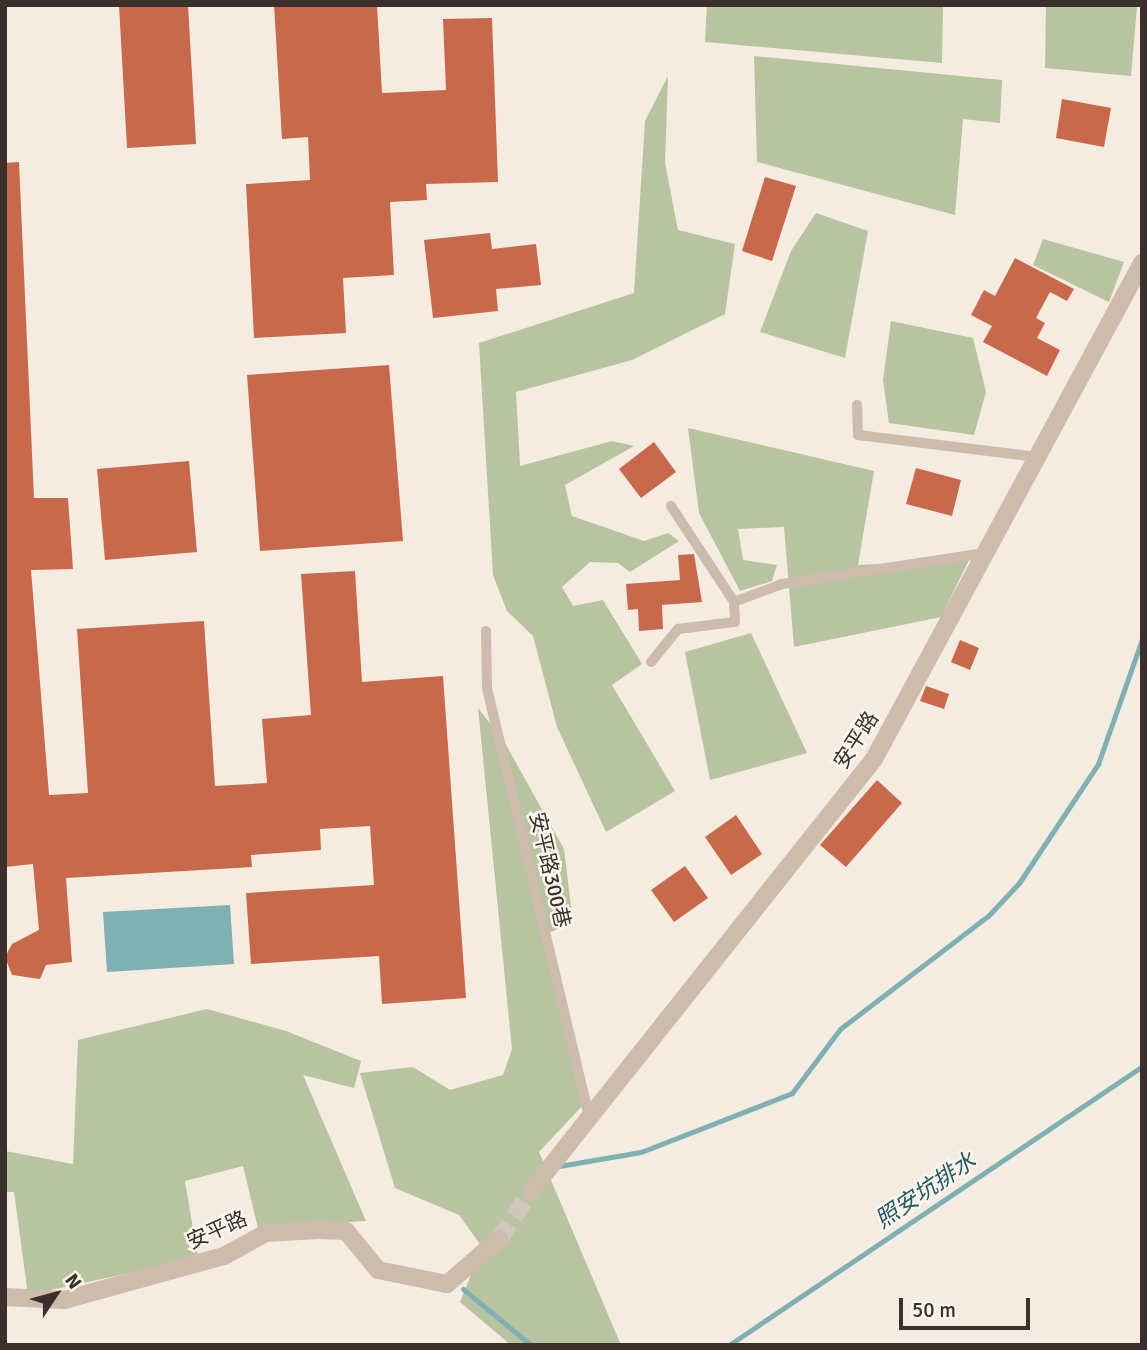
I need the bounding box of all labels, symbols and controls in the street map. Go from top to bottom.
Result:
street label: 安平路 [828,707,884,773]
street label: 安平路300巷 [524,810,576,930]
water label: 照安坑排水 [871,1147,981,1235]
street label: 安平路 [183,1206,251,1254]
north arrow [21,1259,91,1329]
text: N [59,1269,87,1294]
scale bar [902,1284,1033,1328]
text: 50 m [912,1297,956,1323]

